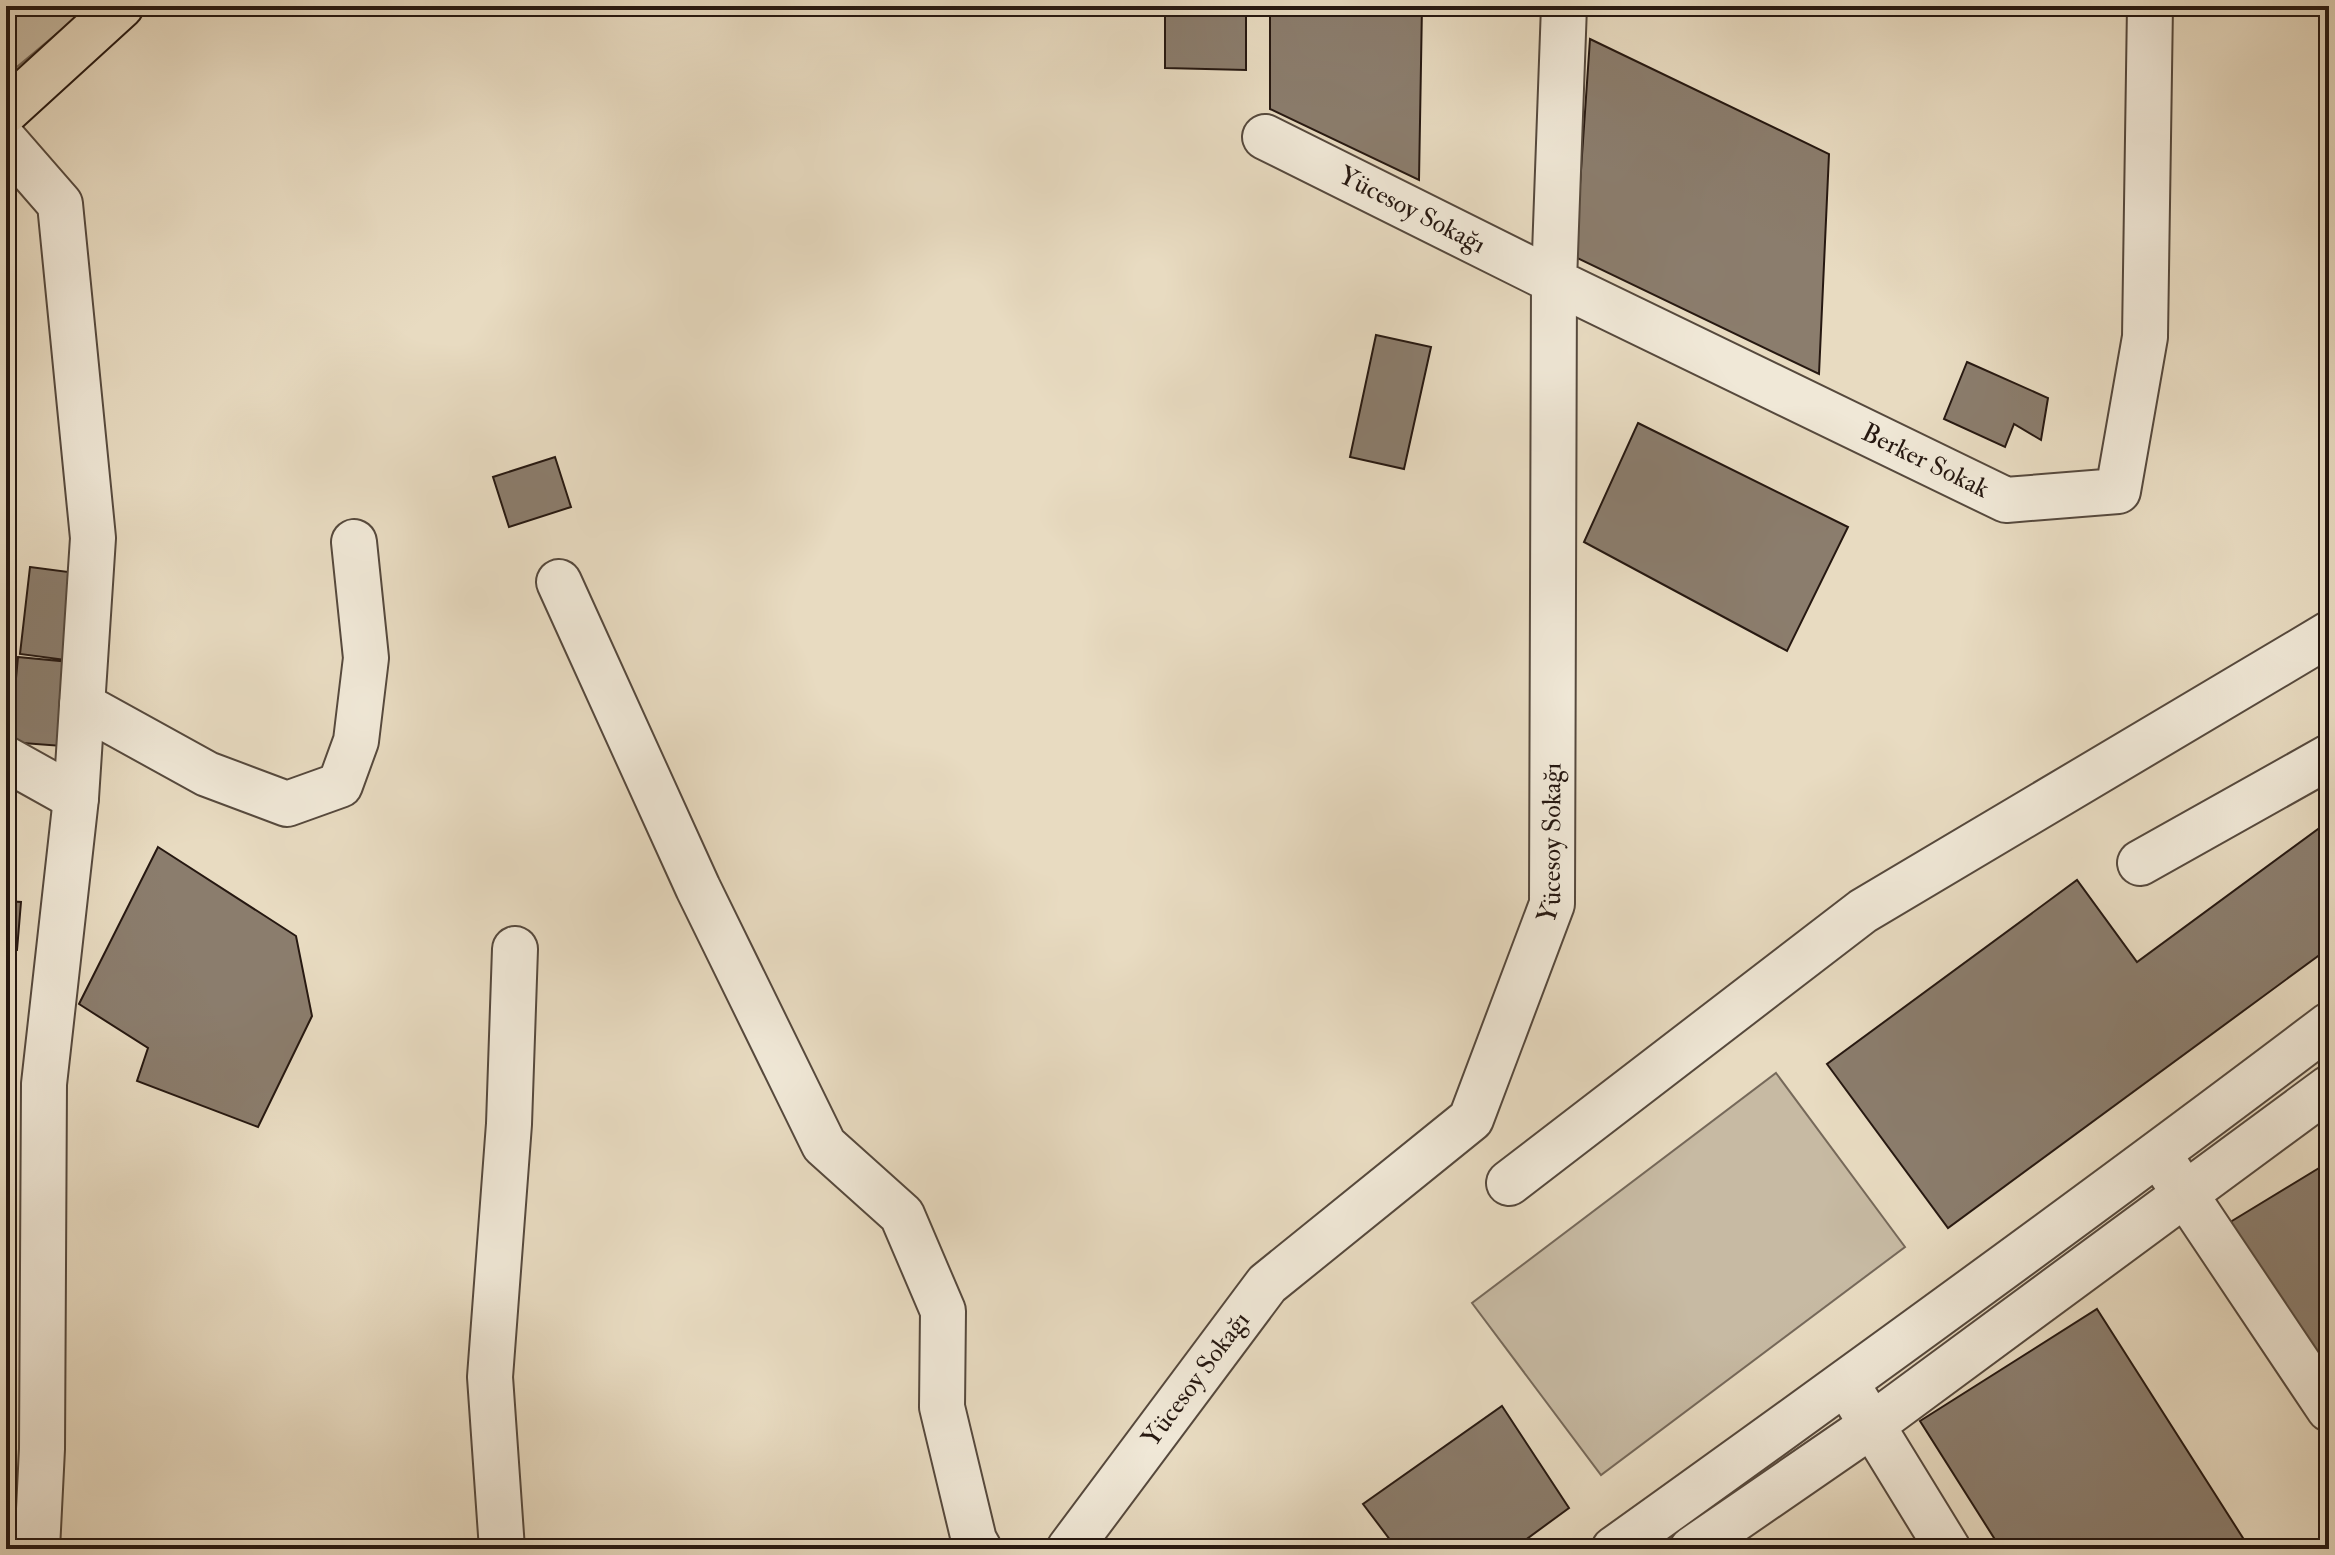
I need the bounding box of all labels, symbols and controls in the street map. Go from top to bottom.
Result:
street label: Yücesoy Sokağı [1333,159,1491,261]
street label: Berker Sokak [1856,417,1995,506]
street label: Yücesoy Sokağı [1530,763,1568,928]
street label: Yücesoy Sokağı [1135,1305,1257,1453]

